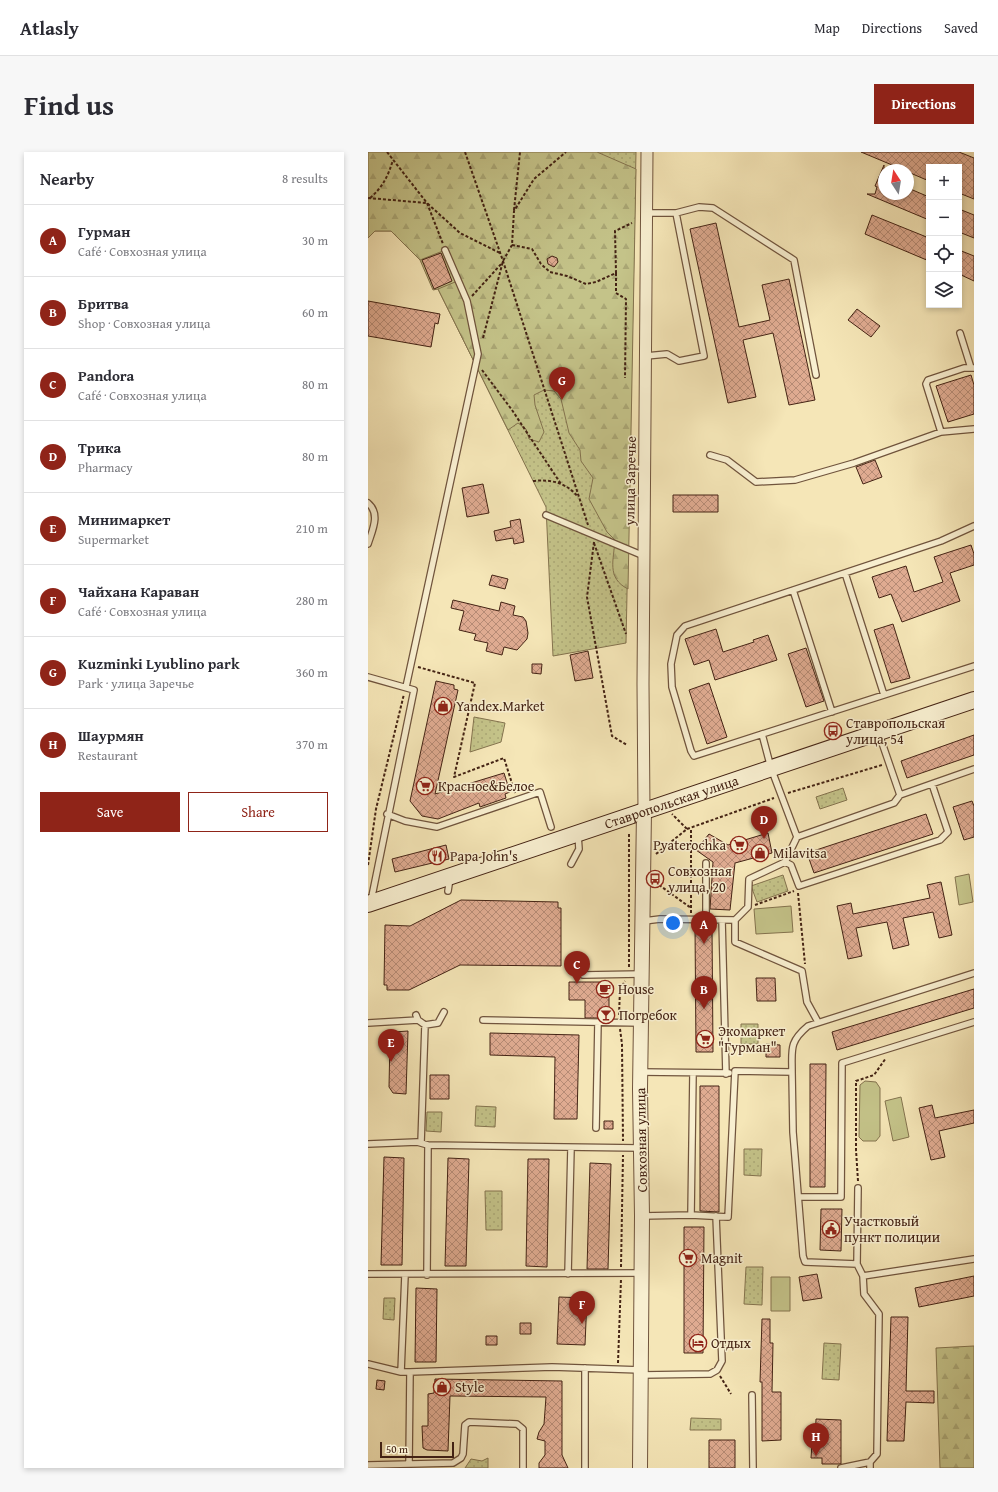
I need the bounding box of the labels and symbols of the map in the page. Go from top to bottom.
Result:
north arrow [878,164,914,200]
pin: G [549,367,575,400]
street label: улица Заречье [619,436,641,527]
shop icon: Yandex.Market [433,696,453,716]
place label: Yandex.Market [456,696,545,716]
place label: Ставропольская улица, 54 [845,713,945,749]
bus stop icon: Ставропольская улица, 54 [823,721,843,741]
street label: Ставропольская улица [602,770,741,834]
supermarket icon: Красное&Белое [415,776,435,796]
place label: Красное&Белое [438,776,535,796]
pin: D [751,806,777,839]
place label: Pyaterochka [653,835,726,855]
supermarket icon: Pyaterochka [729,835,749,855]
shop icon: Milavitsa [750,843,770,863]
place label: Milavitsa [773,843,827,863]
restaurant icon: Papa John's [427,846,447,866]
place label: Papa John's [450,846,518,866]
place label: Совхозная улица, 20 [667,861,732,897]
bus stop icon: Совхозная улица, 20 [645,869,665,889]
pin: A [691,911,717,944]
your location [663,913,683,933]
pin: C [564,951,590,984]
pin: B [691,976,717,1009]
cafe icon: House [595,979,615,999]
place label: House [618,979,655,999]
bar icon: Погребок [596,1005,616,1025]
place label: Погребок [619,1005,678,1025]
place label: Экомаркет "Гурман" [718,1021,786,1057]
pin: E [378,1029,404,1062]
supermarket icon: Экомаркет "Гурман" [695,1029,715,1049]
street label: Совхозная улица [630,1087,652,1193]
place label: Участковый пункт полиции [844,1211,940,1247]
public building icon: Участковый пункт полиции [821,1219,841,1239]
supermarket icon: Magnit [678,1248,698,1268]
place label: Magnit [701,1248,743,1268]
pin: F [569,1291,595,1324]
hotel icon: Отдых [688,1333,708,1353]
place label: Отдых [711,1333,752,1353]
shop icon: Style [432,1377,452,1397]
place label: Style [455,1377,485,1397]
pin: H [803,1423,829,1456]
scale bar [380,1440,454,1459]

